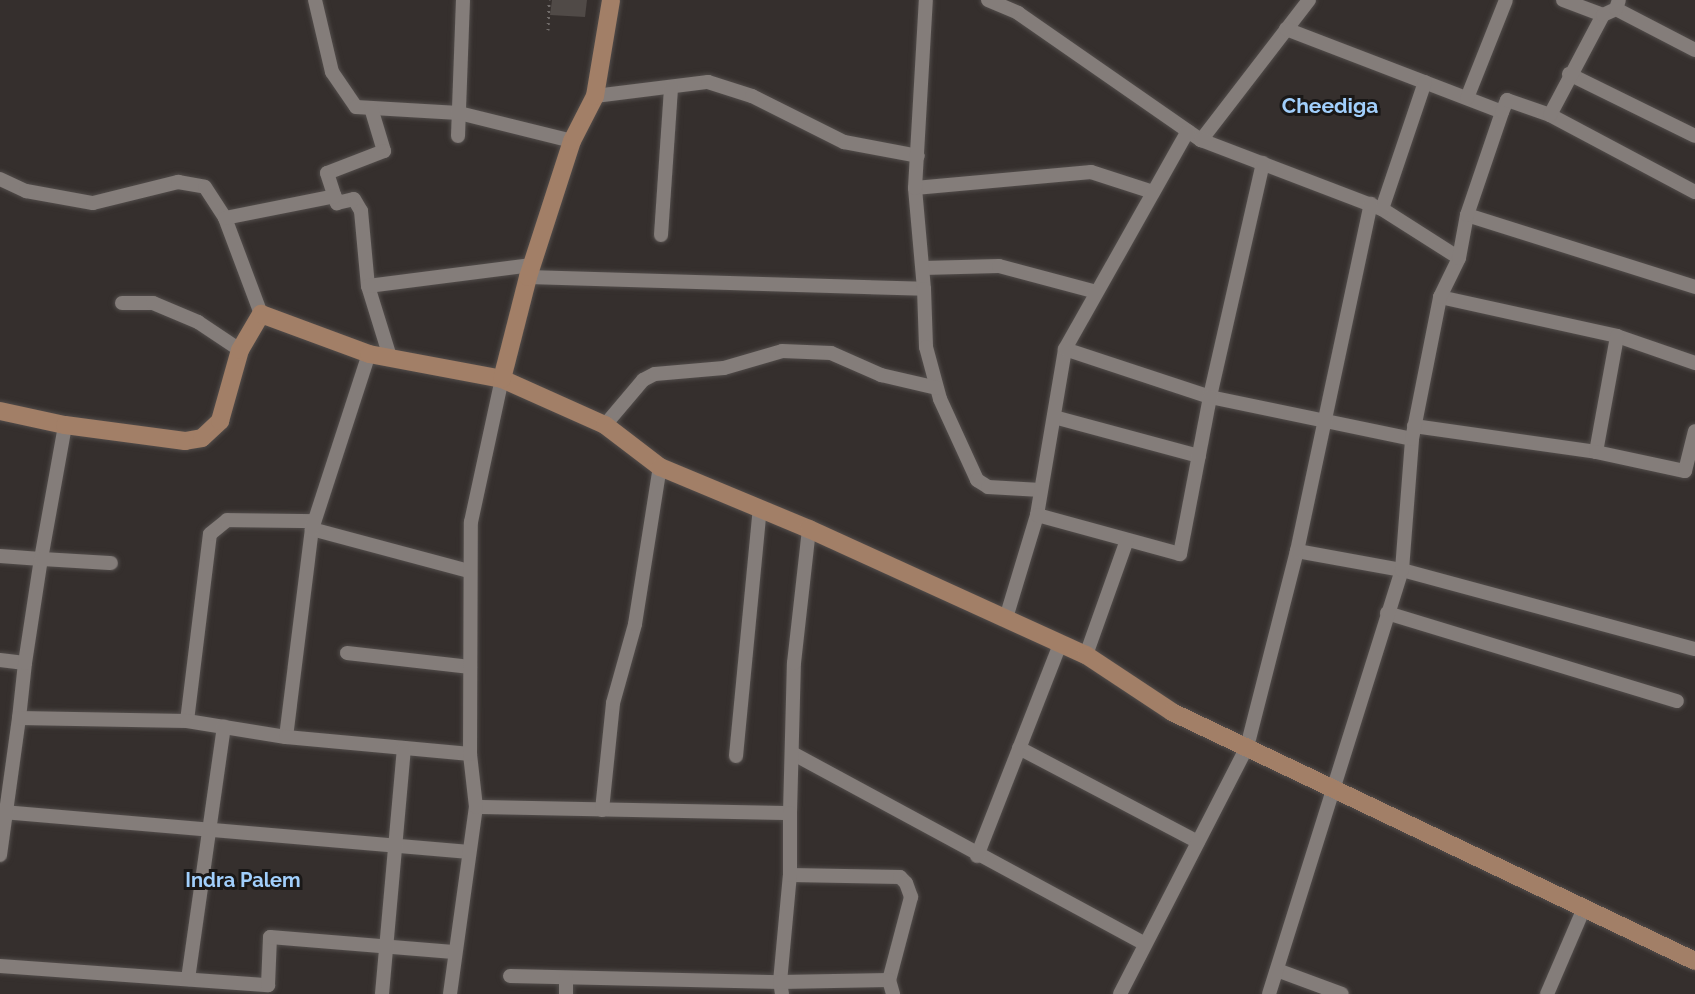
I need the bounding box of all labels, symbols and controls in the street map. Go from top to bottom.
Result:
district label: Cheediga [1282,93,1378,119]
district label: Indra Palem [185,868,301,892]

